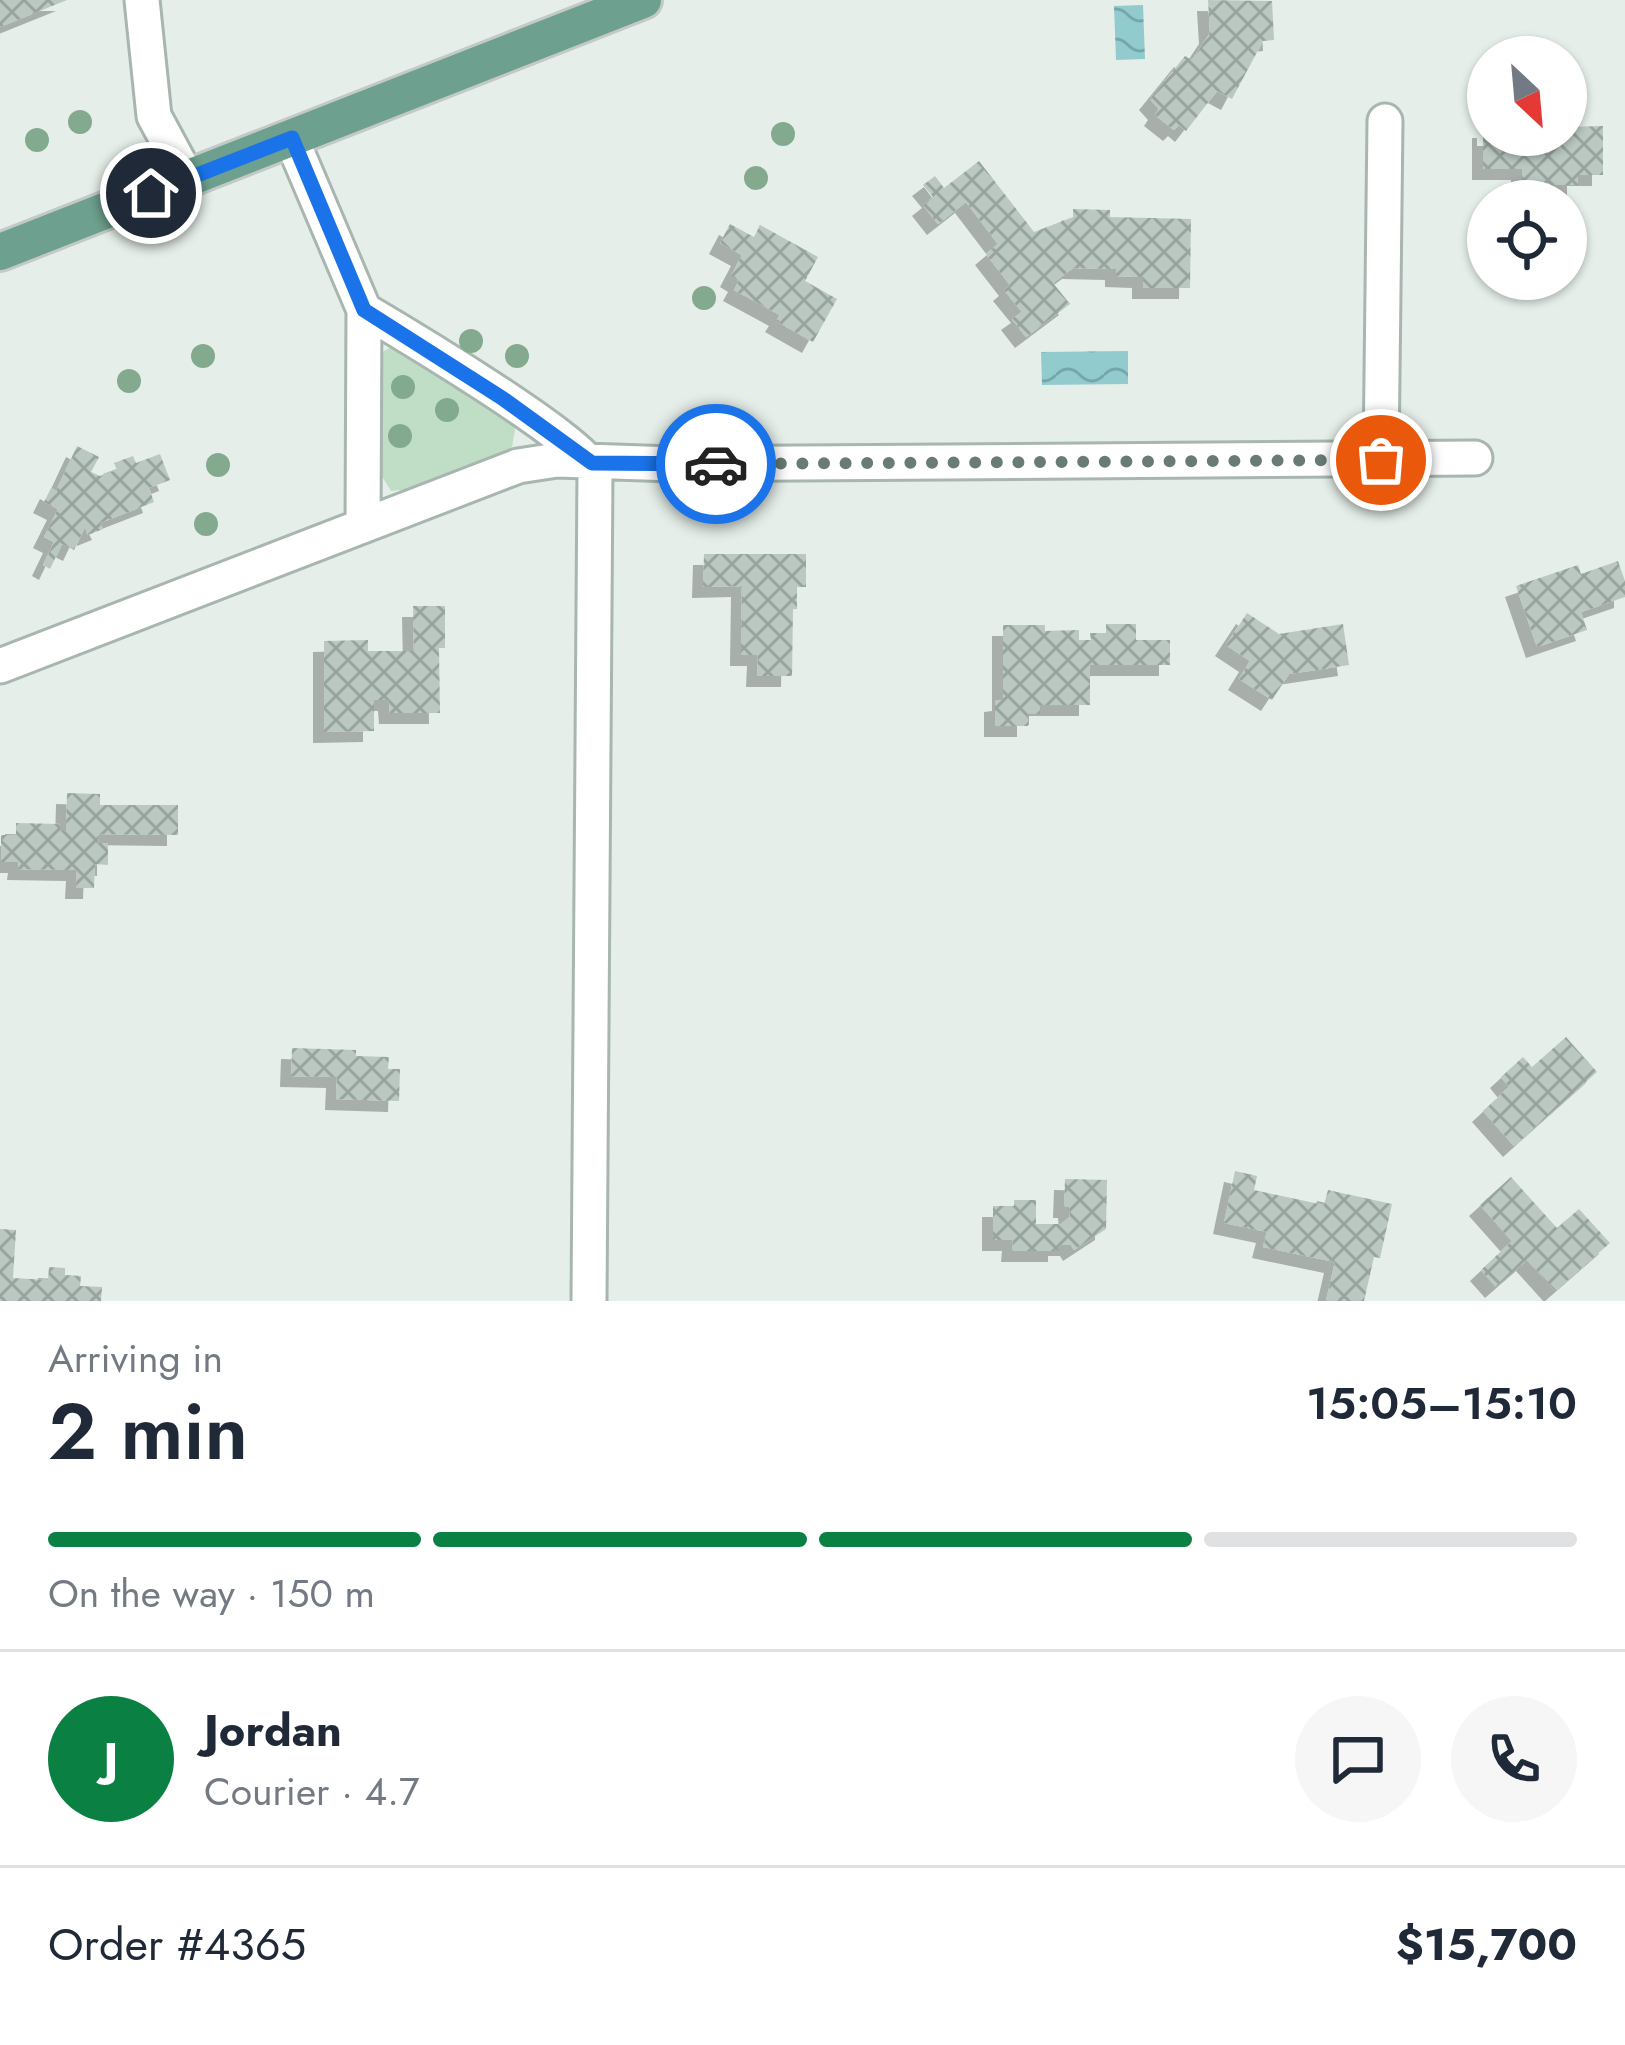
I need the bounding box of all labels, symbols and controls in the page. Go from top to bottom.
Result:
north arrow [1467,36,1587,156]
map controls [1467,36,1587,300]
pin [100,142,202,244]
icon: home [118,160,184,226]
button: locate [1467,180,1587,300]
courier [656,404,776,524]
pin [1330,409,1432,511]
icon: bag [1348,427,1414,493]
icon: car [683,431,749,497]
text: Arriving in [48,1330,223,1387]
text: 15:05–15:10 [1306,1371,1577,1436]
text: 2 min [48,1376,248,1488]
text: On the way · 150 m [48,1565,375,1622]
button: chat [1295,1696,1421,1822]
button: phone [1451,1696,1577,1822]
text: Jordan [204,1698,342,1763]
text: J [104,1726,118,1791]
text: Courier · 4.7 [204,1763,419,1820]
text: Order #4365 [48,1912,306,1977]
text: $15,700 [1396,1912,1577,1977]

